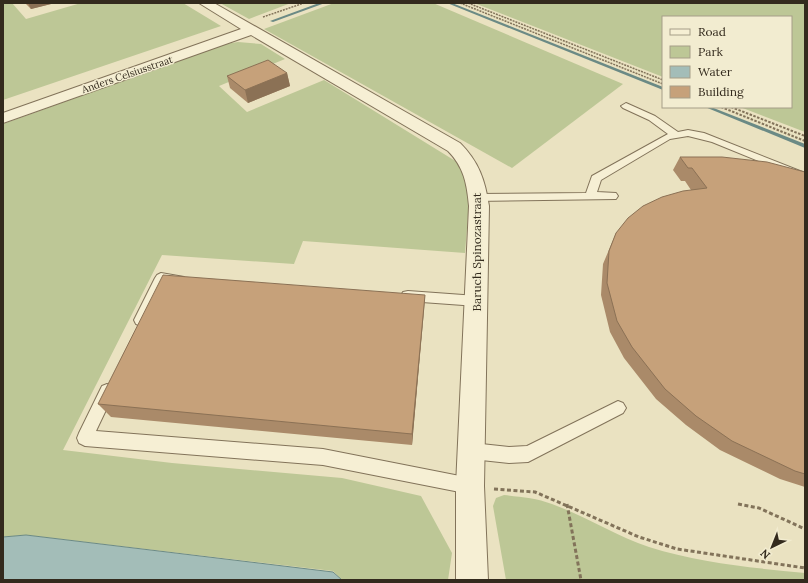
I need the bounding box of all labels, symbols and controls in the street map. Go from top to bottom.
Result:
legend [662,16,792,108]
text: Road [698,24,726,39]
text: Park [698,44,724,59]
street label: Anders Celsiusstraat [79,53,174,96]
text: Water [698,64,733,79]
text: Building [698,84,744,99]
street label: Baruch Spinozastraat [469,192,484,311]
north arrow [752,527,792,567]
text: N [757,546,773,562]

